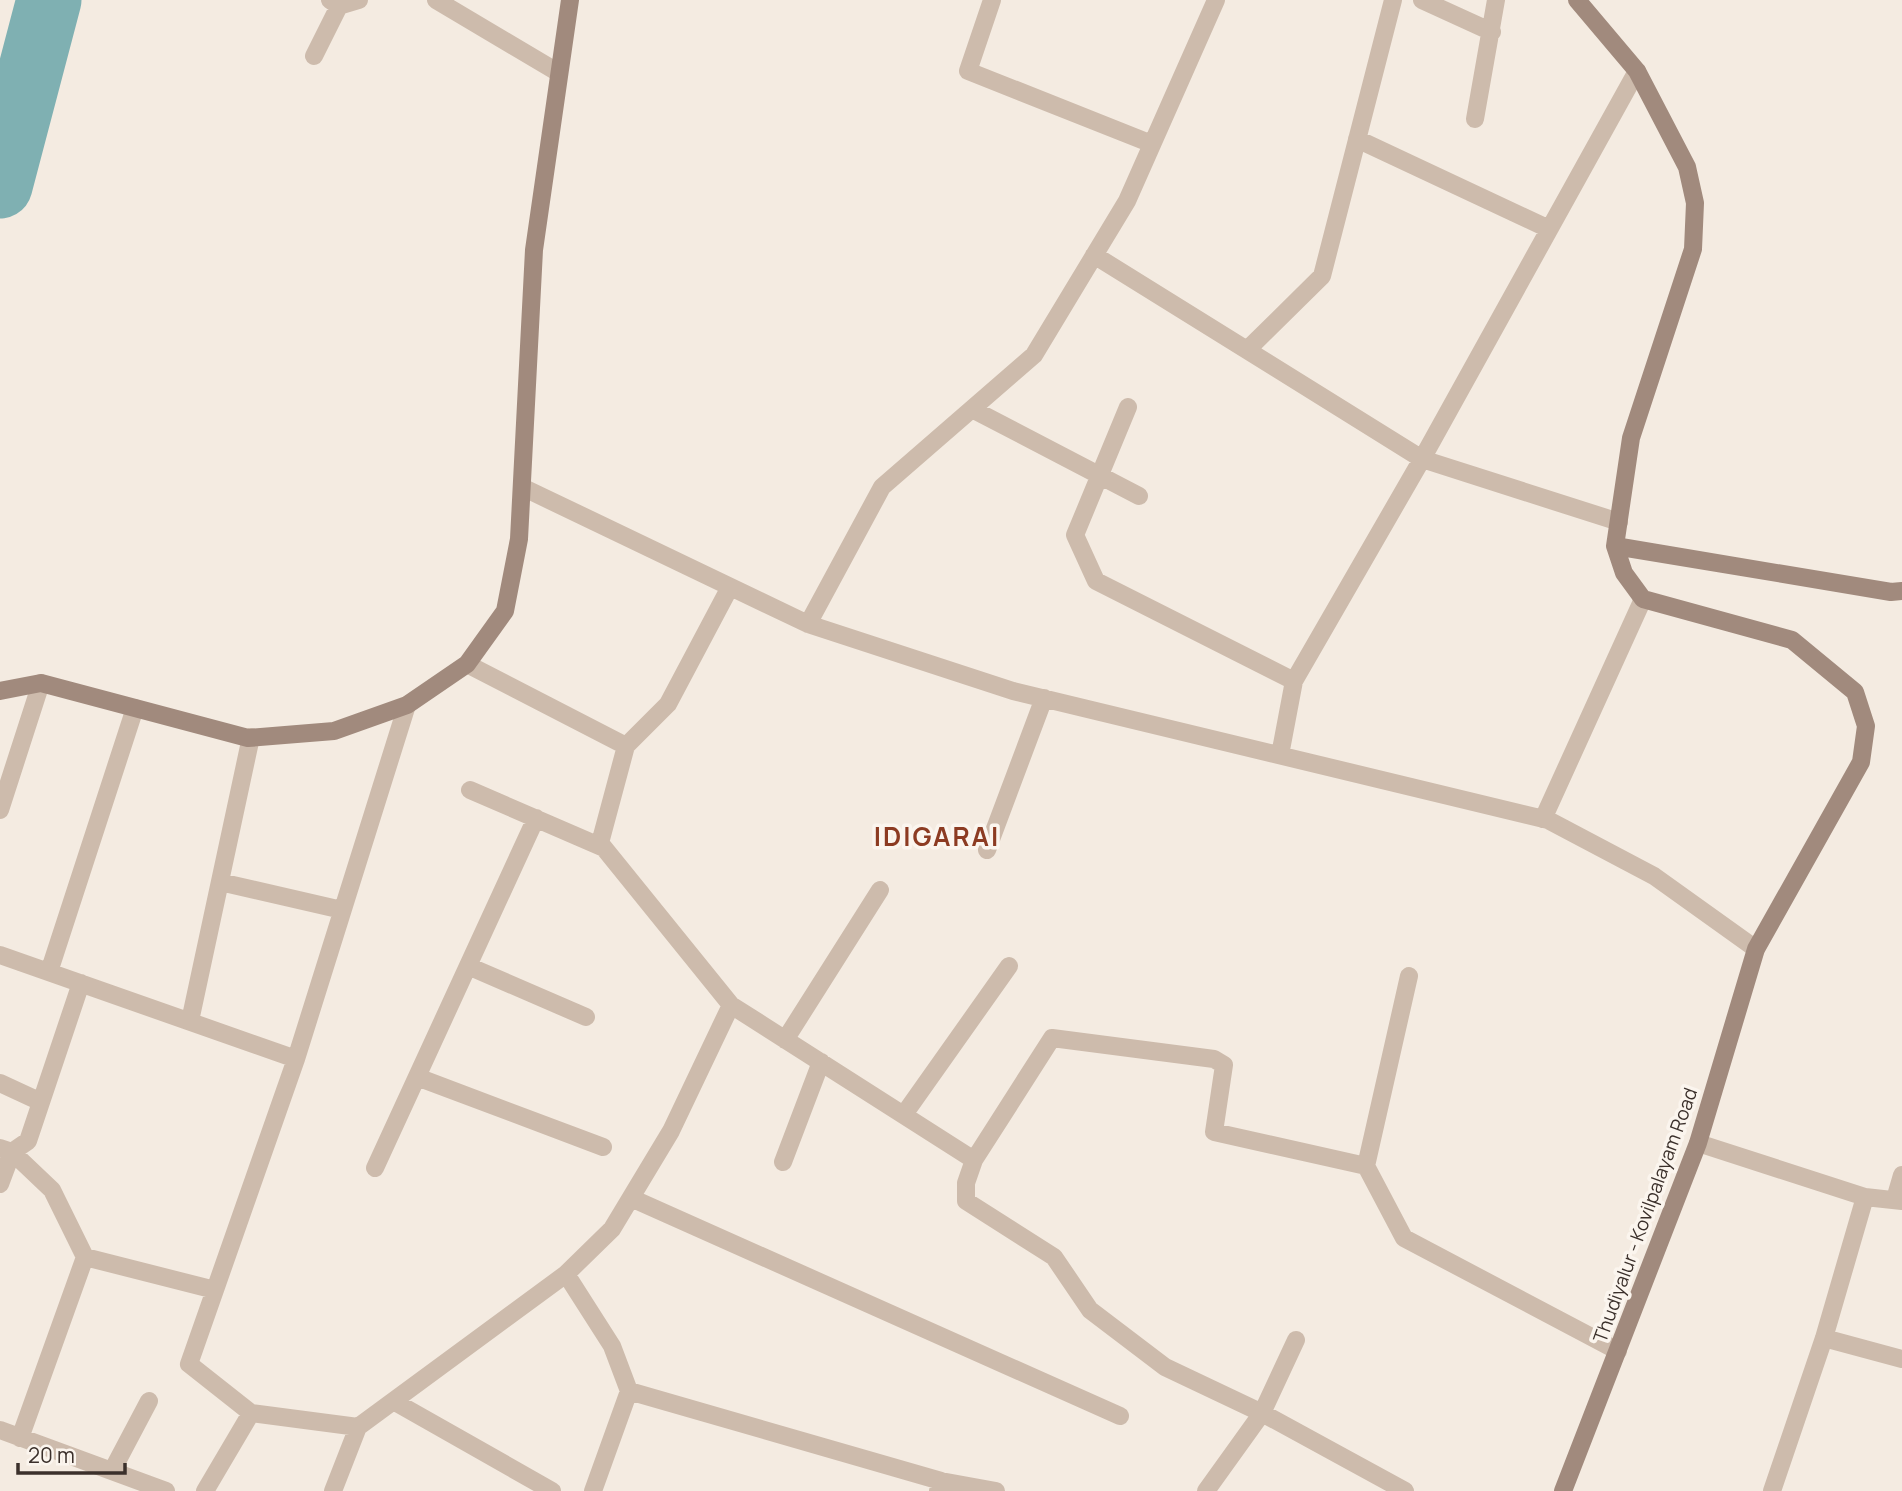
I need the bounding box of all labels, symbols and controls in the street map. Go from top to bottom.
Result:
district label: IDIGARAI [874,818,1000,854]
street label: Thudiyalur - Kovilpalayam Road [1587,1084,1703,1346]
scale bar [18,1432,124,1476]
text: 20 m [28,1441,75,1469]

